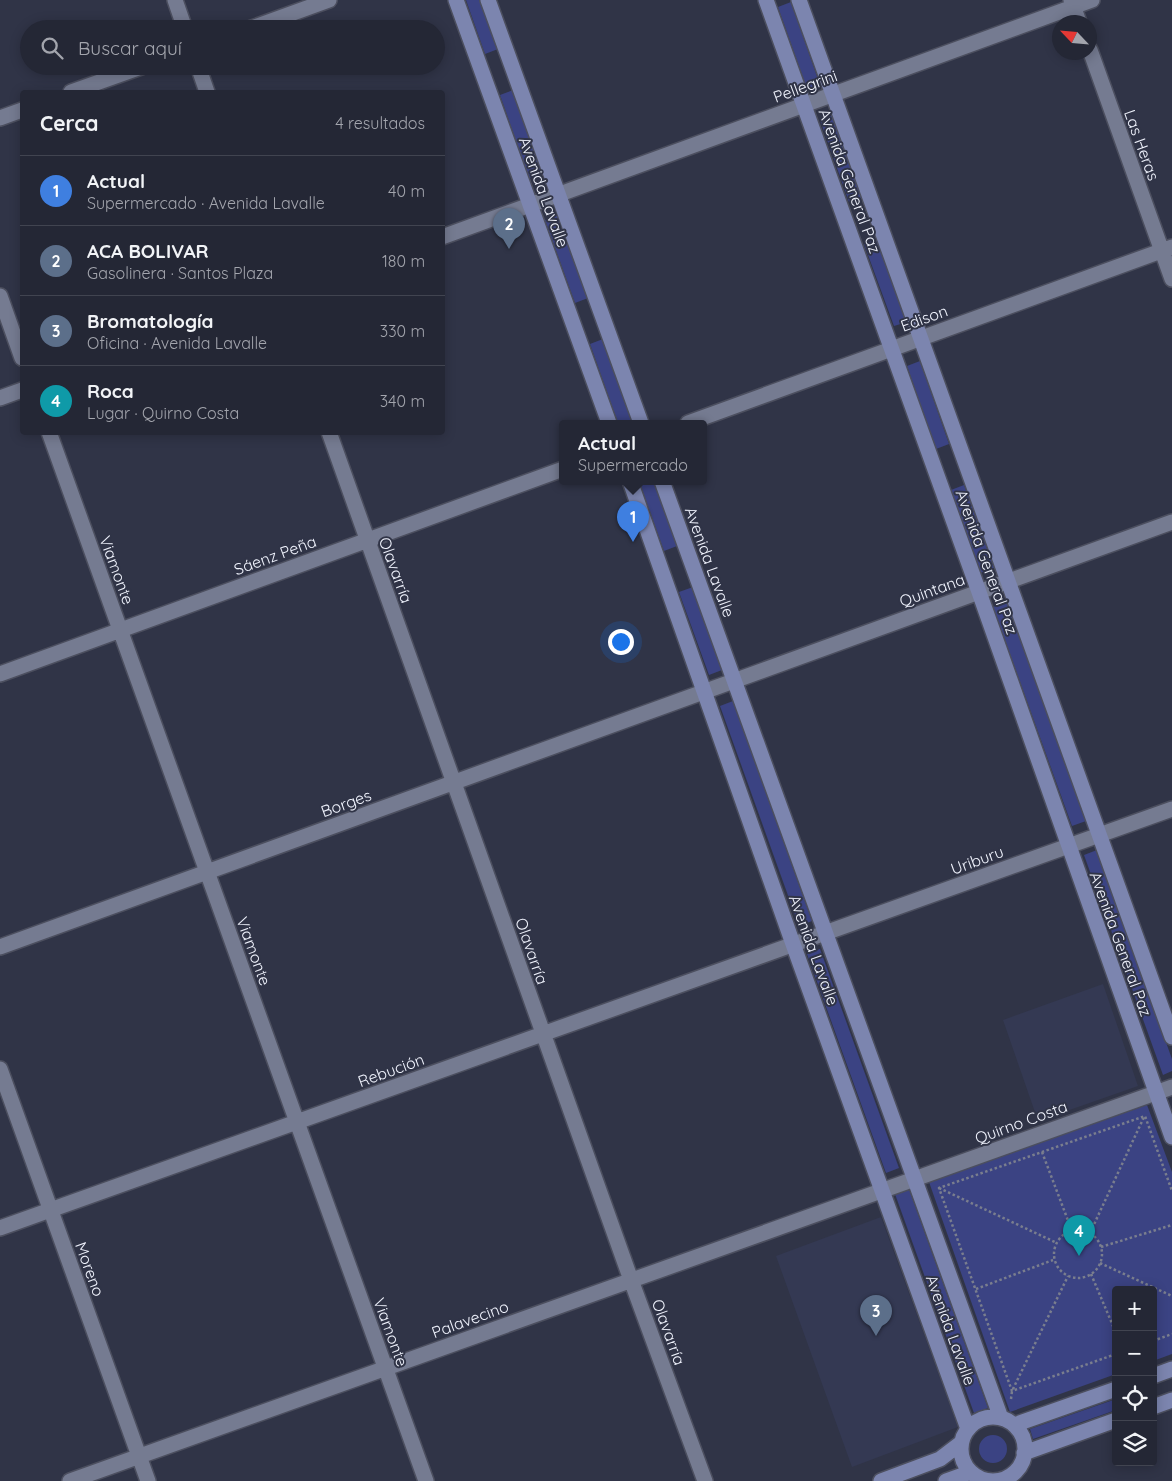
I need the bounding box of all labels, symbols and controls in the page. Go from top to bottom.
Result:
north arrow [1052,15,1097,60]
search box [20,20,445,75]
icon: search [38,34,66,62]
text: Buscar aquí [78,36,182,60]
street label: Pellegrini [770,65,840,107]
street label: Avenida General Paz [814,106,886,256]
street label: Las Heras [1120,107,1164,183]
text: Cerca [40,110,98,136]
text: 4 resultados [335,113,425,133]
street label: Avenida Lavalle [515,134,573,250]
text: Actual [87,169,145,193]
text: 1 [53,181,59,201]
text: 40 m [388,181,425,201]
text: Supermercado · Avenida Lavalle [87,193,325,213]
pin: 2 [493,208,525,249]
text: ACA BOLIVAR [87,239,209,263]
text: 2 [51,251,61,271]
text: 180 m [382,251,425,271]
text: Gasolinera · Santos Plaza [87,263,273,283]
street label: Edison [898,300,950,336]
text: Bromatología [87,309,213,333]
text: 3 [52,321,60,341]
text: 330 m [380,321,425,341]
text: Oficina · Avenida Lavalle [87,333,267,353]
text: Roca [87,379,134,403]
text: 4 [51,391,61,411]
text: 340 m [380,391,425,411]
text: Lugar · Quirno Costa [87,403,239,423]
popup [559,420,707,485]
text: Actual [578,431,636,455]
text: Supermercado [578,455,688,475]
street label: Avenida General Paz [951,487,1023,637]
pin: 1 [617,501,649,542]
street label: Avenida Lavalle [681,504,739,620]
street label: Sáenz Peña [231,531,319,579]
street label: Viamonte [95,533,139,607]
street label: Olavarría [375,534,417,606]
street label: Quintana [897,569,967,611]
your location [608,629,634,655]
street label: Borges [318,785,374,821]
street label: Uriburu [948,841,1006,879]
street label: Avenida General Paz [1085,869,1157,1019]
street label: Avenida Lavalle [785,892,843,1008]
street label: Viamonte [232,914,276,988]
street label: Olavarría [511,915,553,987]
street label: Rebución [355,1049,427,1091]
street label: Quirno Costa [972,1096,1070,1148]
pin: 4 [1063,1215,1095,1256]
street label: Moreno [71,1239,109,1299]
street label: Avenida Lavalle [922,1272,980,1388]
map controls [1112,1286,1157,1466]
button: + [1112,1286,1157,1331]
street label: Viamonte [369,1295,413,1369]
pin: 3 [860,1295,892,1336]
street label: Palavecino [429,1296,511,1342]
street label: Olavarría [648,1296,690,1368]
button: − [1112,1331,1157,1376]
button: locate [1112,1376,1157,1421]
button: layers [1112,1421,1157,1466]

